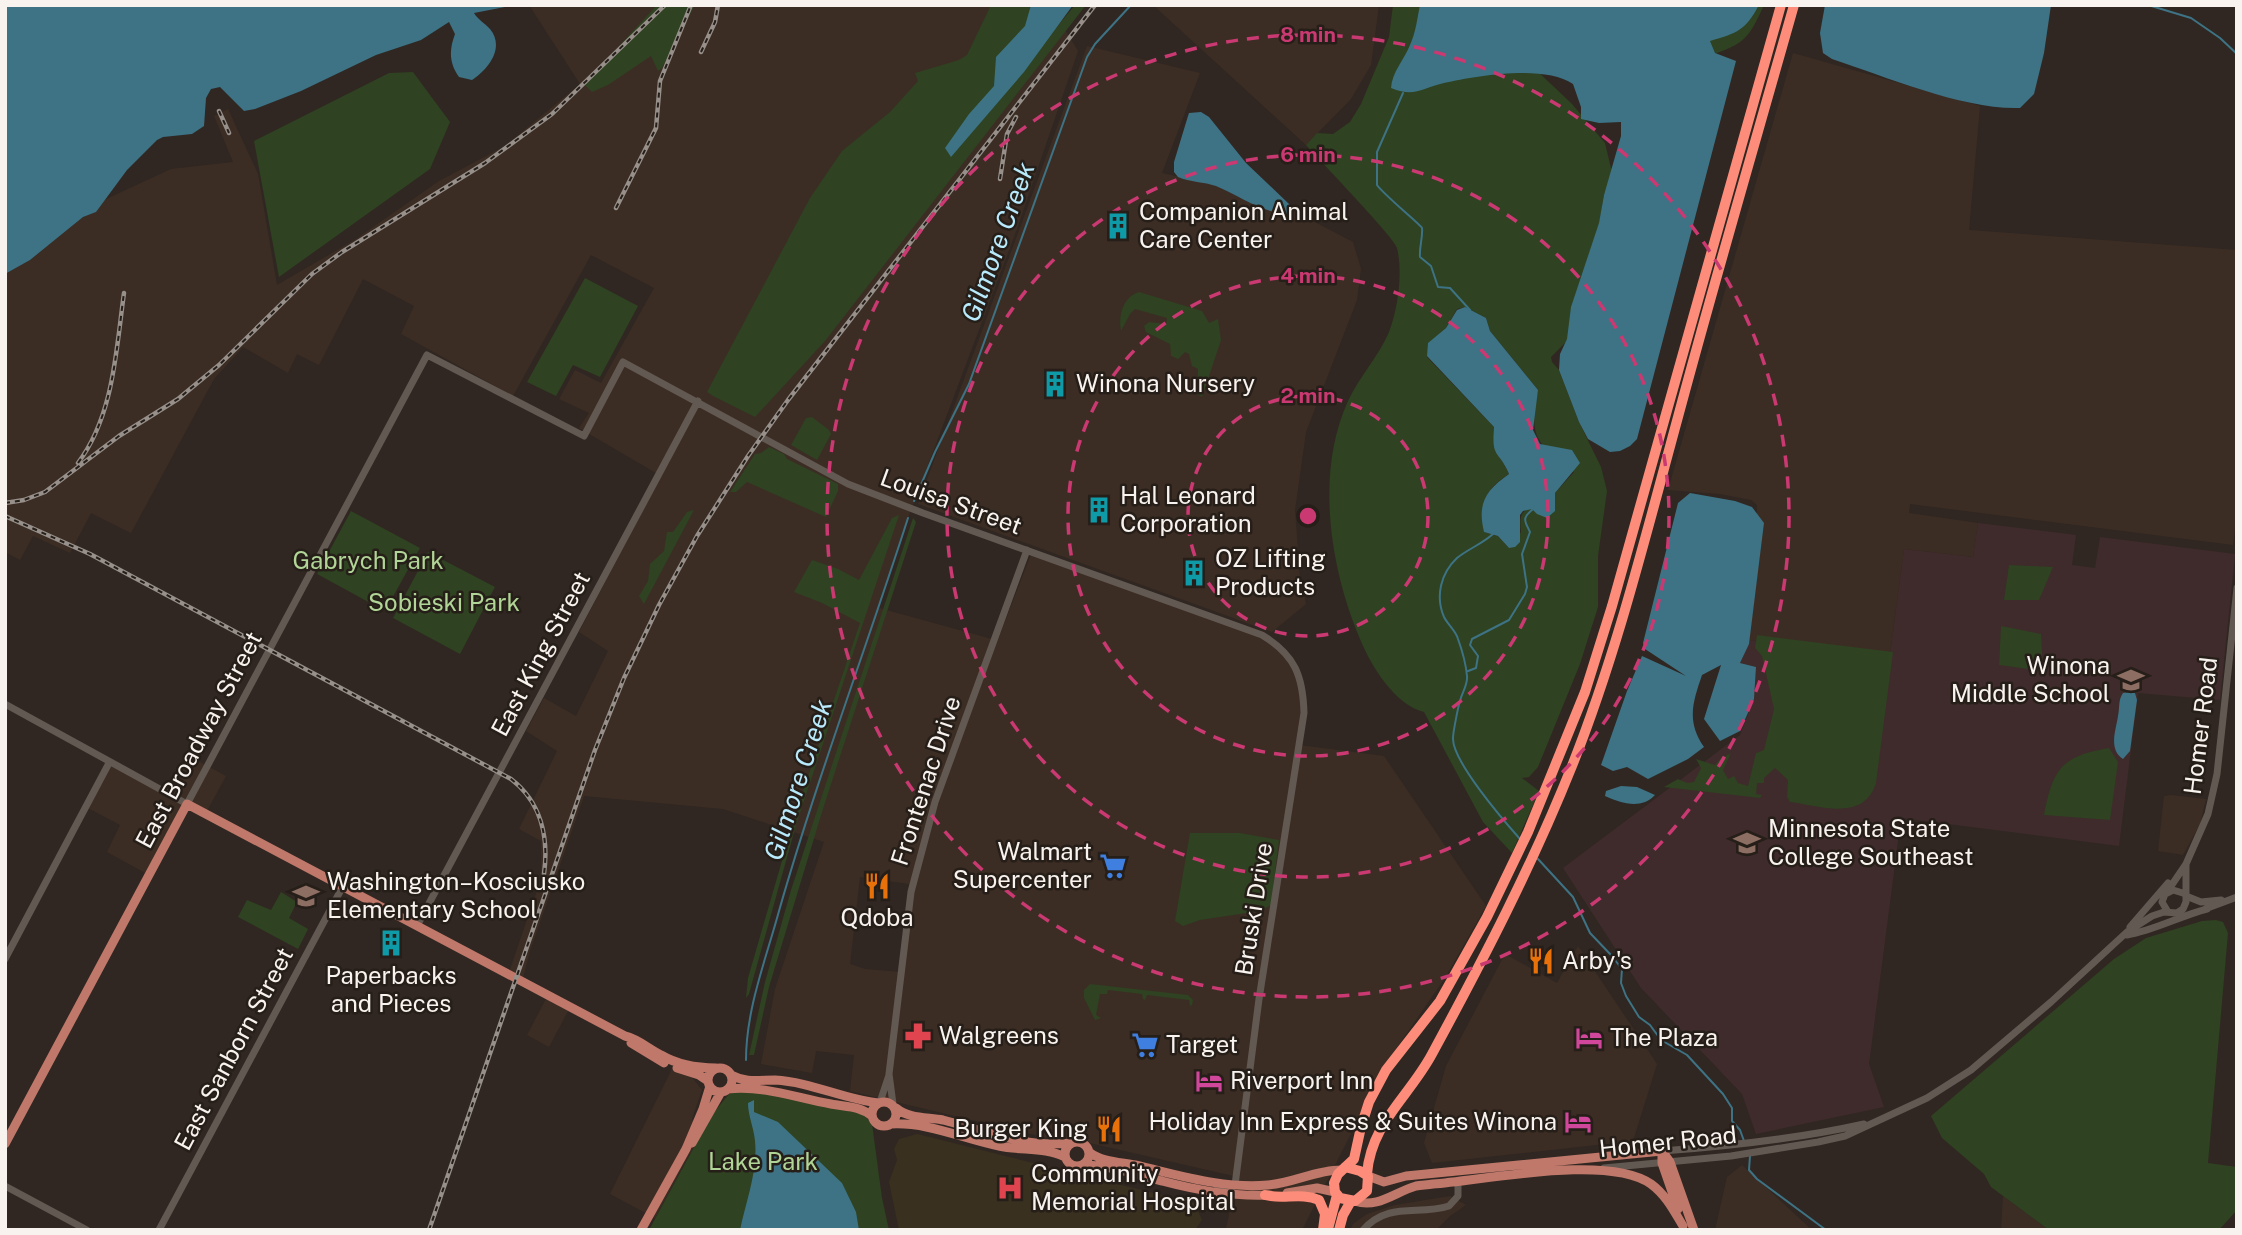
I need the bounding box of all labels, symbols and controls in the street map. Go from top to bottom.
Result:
text: 8 min [1280,22,1336,47]
text: 6 min [1280,142,1336,167]
water label: Gilmore Creek [954,158,1041,326]
place label: Companion Animal Care Center [1139,197,1349,253]
building icon: Companion Animal Care Center [1103,211,1133,241]
text: 4 min [1280,263,1336,288]
building icon: Winona Nursery [1040,369,1070,399]
place label: Winona Nursery [1076,369,1255,397]
text: 2 min [1280,383,1336,408]
street label: Louisa Street [877,463,1026,540]
place label: Hal Leonard Corporation [1120,481,1256,537]
building icon: Hal Leonard Corporation [1084,495,1114,525]
centre of rings [1296,504,1320,528]
place label: OZ Lifting Products [1215,544,1326,600]
park label: Gabrych Park [292,546,444,574]
building icon: OZ Lifting Products [1179,558,1209,588]
street label: East King Street [485,567,595,741]
park label: Sobieski Park [368,588,520,616]
street label: East Broadway Street [129,626,267,853]
place label: Winona Middle School [1951,651,2110,707]
street label: Homer Road [2178,656,2222,796]
school or university icon: Winona Middle School [2116,665,2146,695]
street label: Frontenac Drive [885,693,966,869]
water label: Gilmore Creek [757,695,838,864]
place label: Minnesota State College Southeast [1768,814,1973,870]
school or university icon: Minnesota State College Southeast [1732,828,1762,858]
place label: Walmart Supercenter [953,837,1092,893]
street label: Bruski Drive [1229,840,1277,977]
supermarket icon: Walmart Supercenter [1098,851,1128,881]
place label: Washington–Kosciusko Elementary School [327,867,585,923]
restaurant icon: Qdoba [862,871,892,901]
school or university icon: Washington–Kosciusko Elementary School [291,881,321,911]
place label: Qdoba [840,903,914,931]
building icon: Paperbacks and Pieces [376,928,406,958]
street label: East Sanborn Street [168,943,298,1154]
restaurant icon: Arby's [1526,946,1556,976]
place label: Arby's [1562,946,1632,974]
place label: Paperbacks and Pieces [325,961,457,1017]
pharmacy icon: Walgreens [903,1021,933,1051]
place label: Walgreens [939,1021,1059,1049]
hotel icon: The Plaza [1574,1023,1604,1053]
place label: The Plaza [1610,1023,1718,1051]
supermarket icon: Target [1130,1030,1160,1060]
place label: Target [1166,1030,1238,1058]
hotel icon: Riverport Inn [1194,1066,1224,1096]
place label: Riverport Inn [1230,1066,1373,1094]
place label: Holiday Inn Express & Suites Winona [1149,1107,1557,1135]
hotel icon: Holiday Inn Express & Suites Winona [1563,1107,1593,1137]
place label: Burger King [954,1114,1088,1142]
restaurant icon: Burger King [1094,1114,1124,1144]
street label: Homer Road [1598,1120,1738,1162]
park label: Lake Park [708,1147,818,1175]
place label: Community Memorial Hospital [1031,1159,1236,1215]
hospital icon: Community Memorial Hospital [995,1173,1025,1203]

